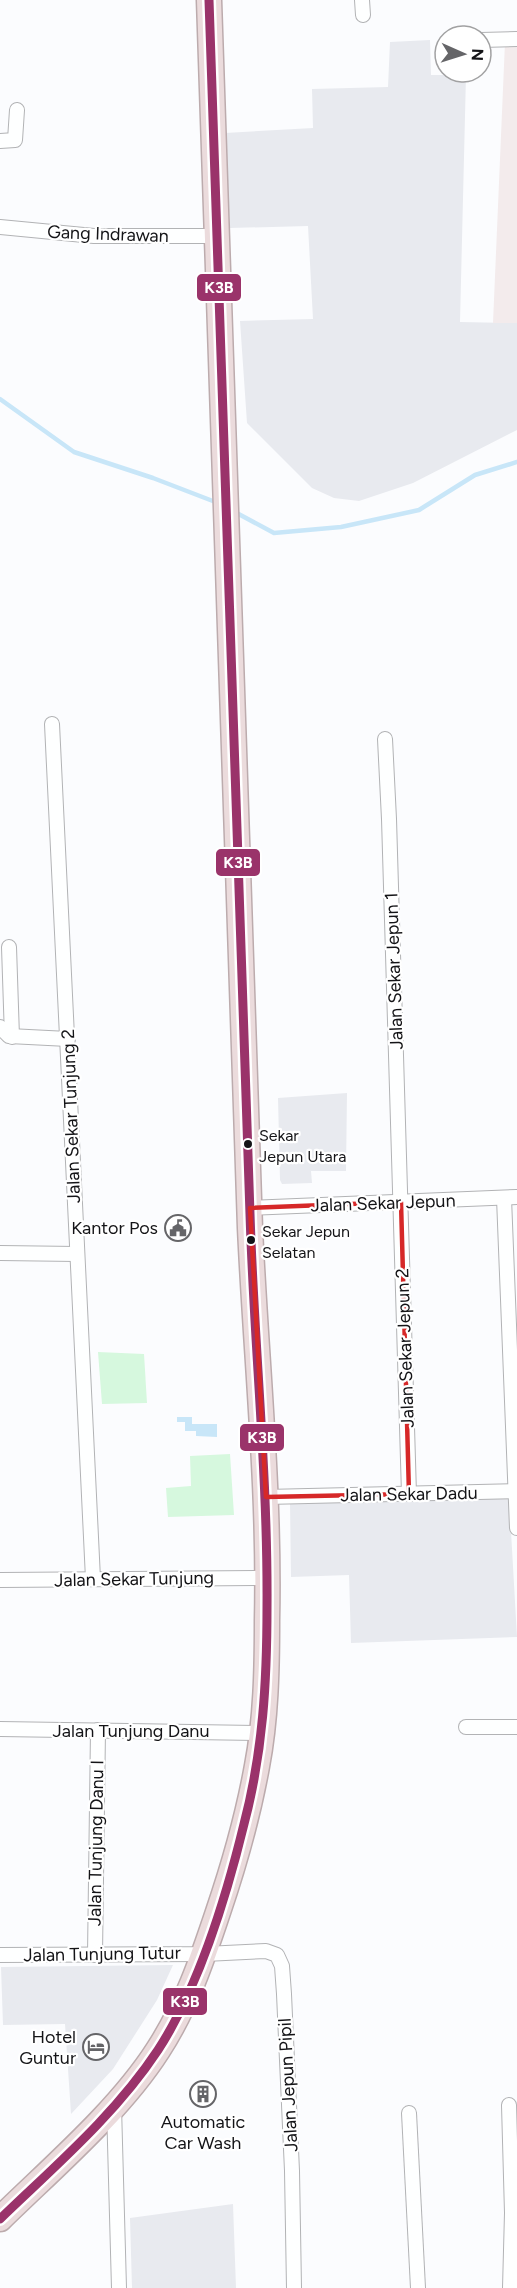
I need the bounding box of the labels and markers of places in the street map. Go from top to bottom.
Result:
place label: Sekar Jepun Utara [259,1126,346,1166]
marker: Sekar Jepun Utara [242,1138,254,1150]
public building icon: Kantor Pos [163,1213,193,1243]
place label: Kantor Pos [71,1217,158,1239]
place label: Sekar Jepun Selatan [262,1222,350,1262]
marker: Sekar Jepun Selatan [245,1234,257,1246]
place label: Hotel Guntur [19,2026,76,2069]
hotel icon: Hotel Guntur [81,2032,111,2062]
building icon: Automatic Car Wash [188,2079,218,2109]
place label: Automatic Car Wash [161,2111,246,2154]

